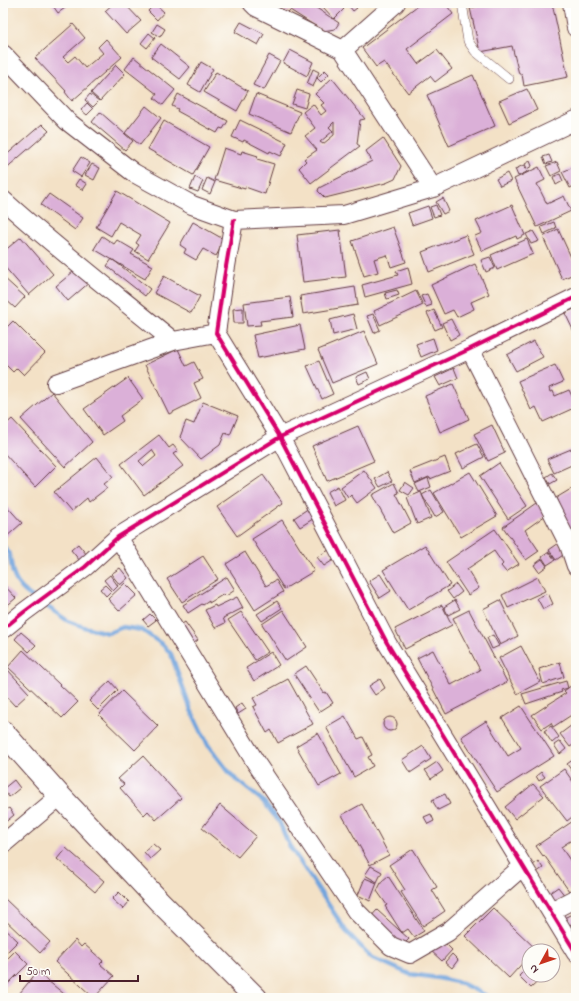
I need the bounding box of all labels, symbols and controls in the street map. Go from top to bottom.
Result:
north arrow [521,943,561,983]
scale bar [20,957,138,983]
text: N [526,961,543,977]
text: 50 m [26,963,50,981]

